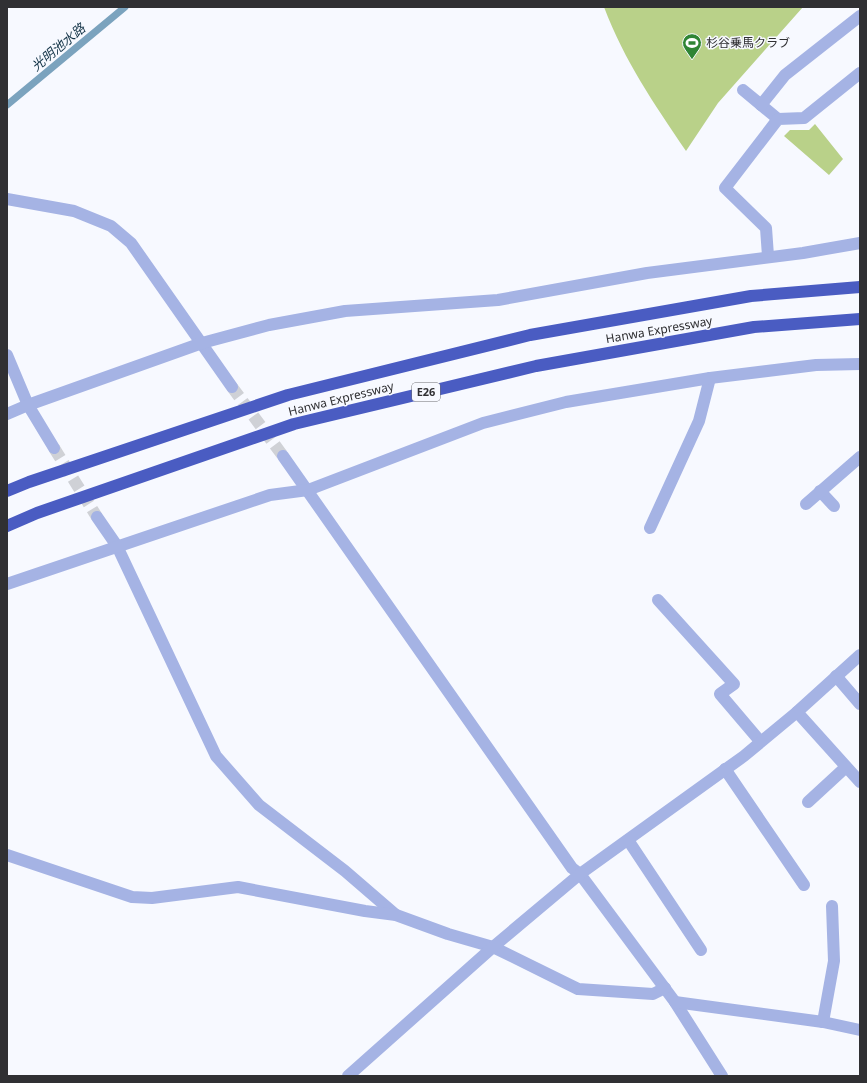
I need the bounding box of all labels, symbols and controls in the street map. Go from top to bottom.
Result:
water label: 光明池水路 [27,19,89,75]
sports icon: 杉谷乗馬クラブ [681,32,703,60]
place label: 杉谷乗馬クラブ [706,34,790,51]
street label: Hanwa Expressway [604,312,714,347]
street label: Hanwa Expressway [286,377,396,420]
road number: E26 [412,383,440,401]

